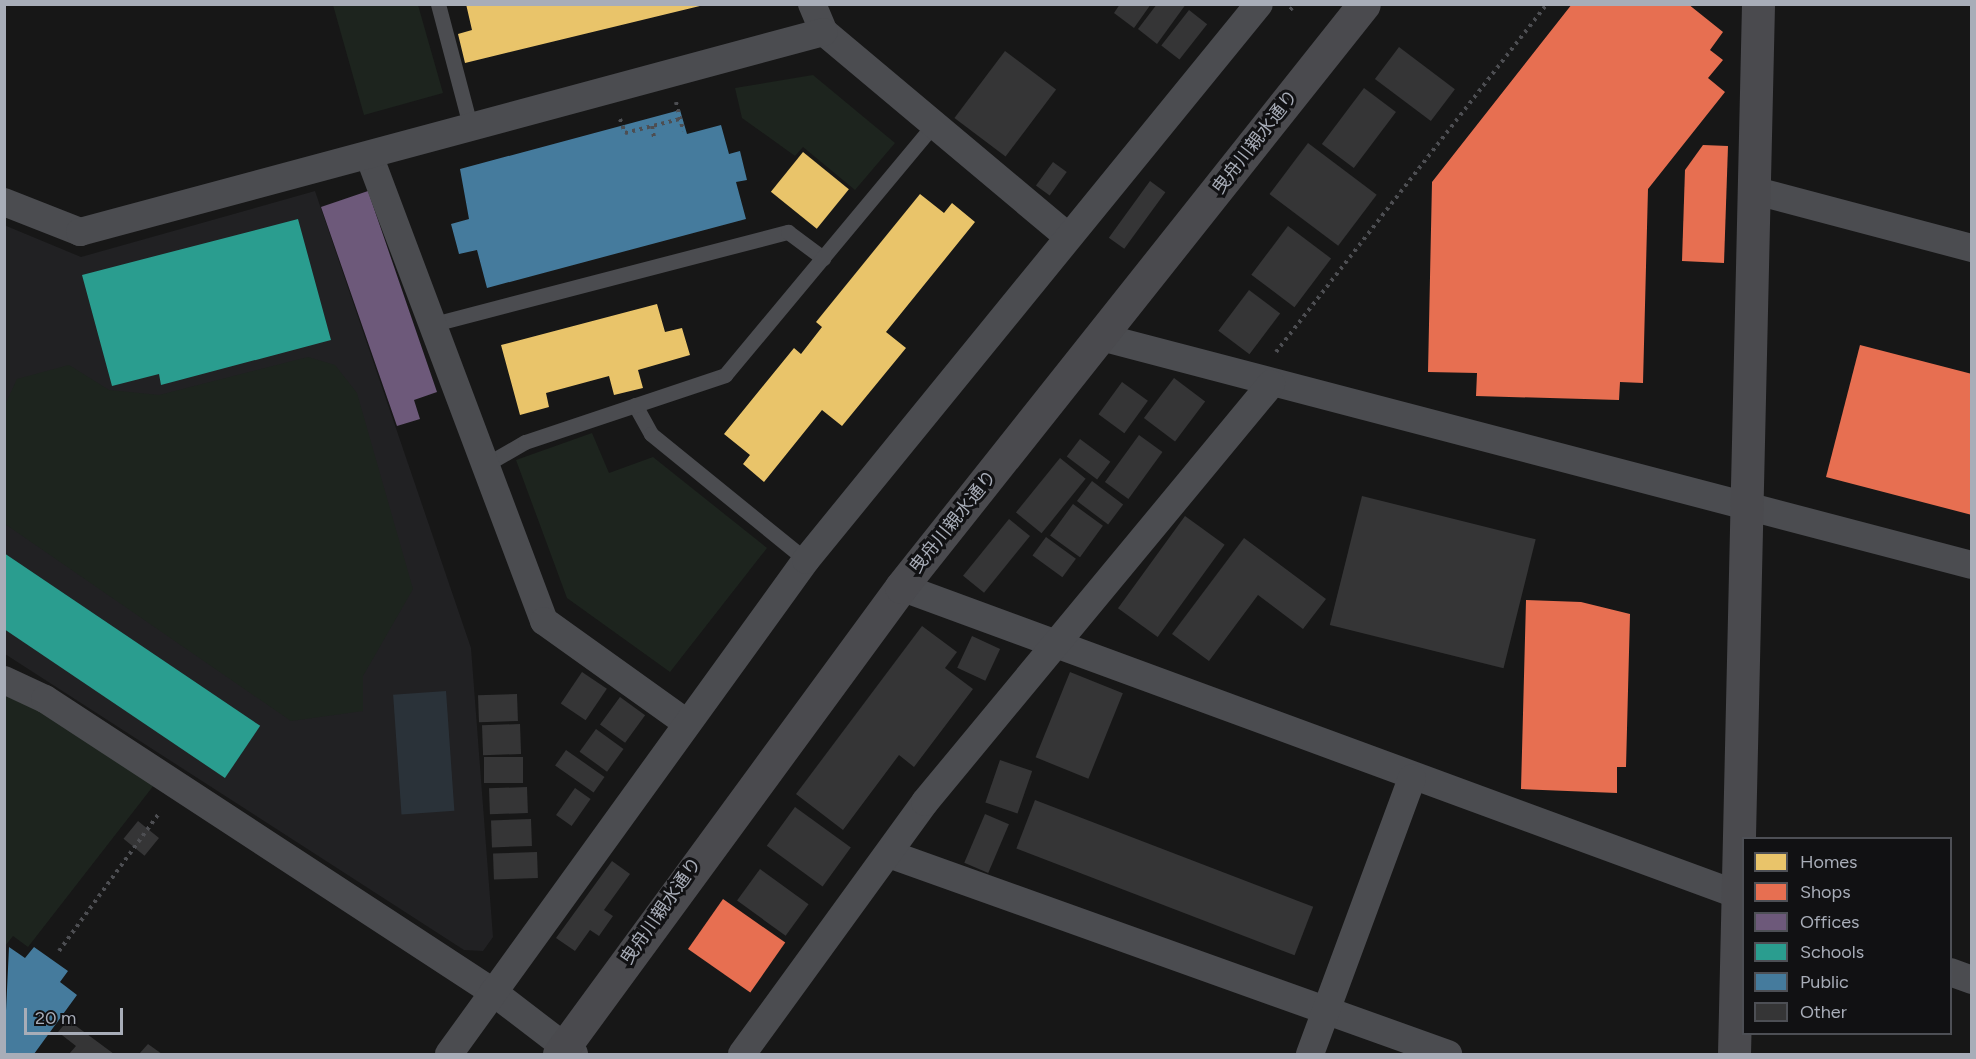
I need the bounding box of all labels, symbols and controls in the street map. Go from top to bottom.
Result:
street label: 曳舟川親水通り [1208,86,1302,198]
street label: 曳舟川親水通り [905,466,1001,578]
legend [1742,837,1952,1035]
text: Homes [1800,851,1858,873]
street label: 曳舟川親水通り [616,853,706,969]
text: Shops [1800,881,1851,903]
text: Offices [1800,911,1859,933]
text: Schools [1800,941,1864,963]
text: Public [1800,971,1849,993]
scale bar [27,996,126,1034]
text: Other [1800,1001,1847,1023]
text: 20 m [35,1007,76,1029]

